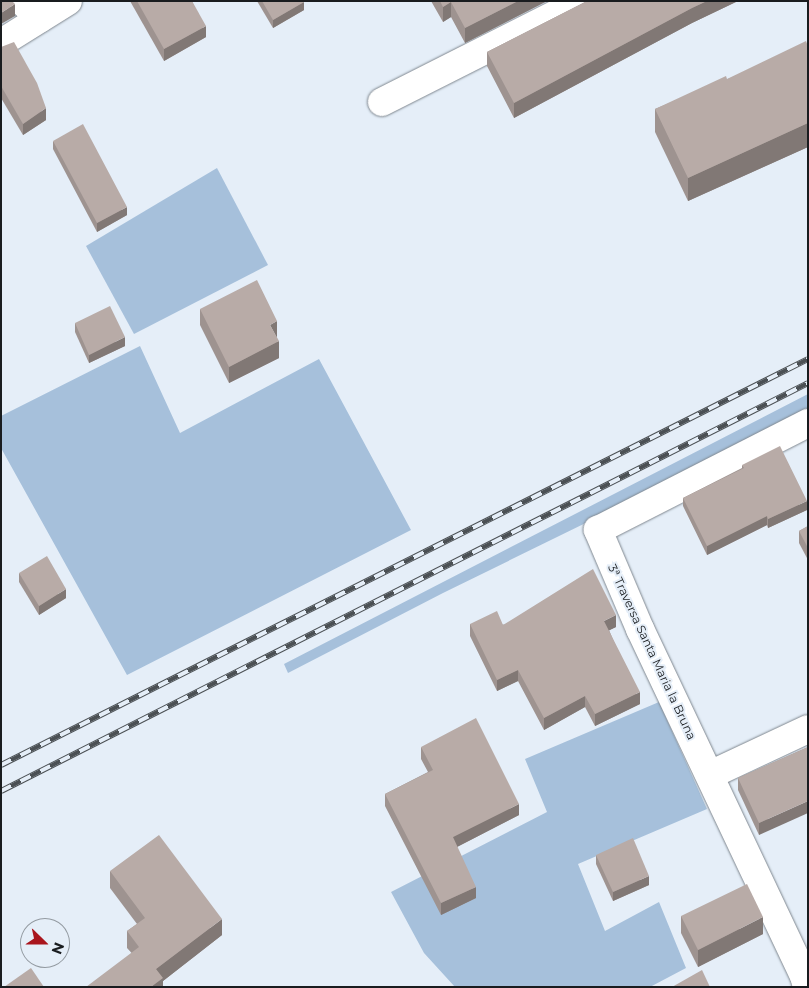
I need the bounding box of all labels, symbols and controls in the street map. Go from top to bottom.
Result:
street label: 3ª Traversa Santa Maria la Bruna [605,562,699,742]
north arrow [20,918,70,968]
text: N [48,940,68,957]

